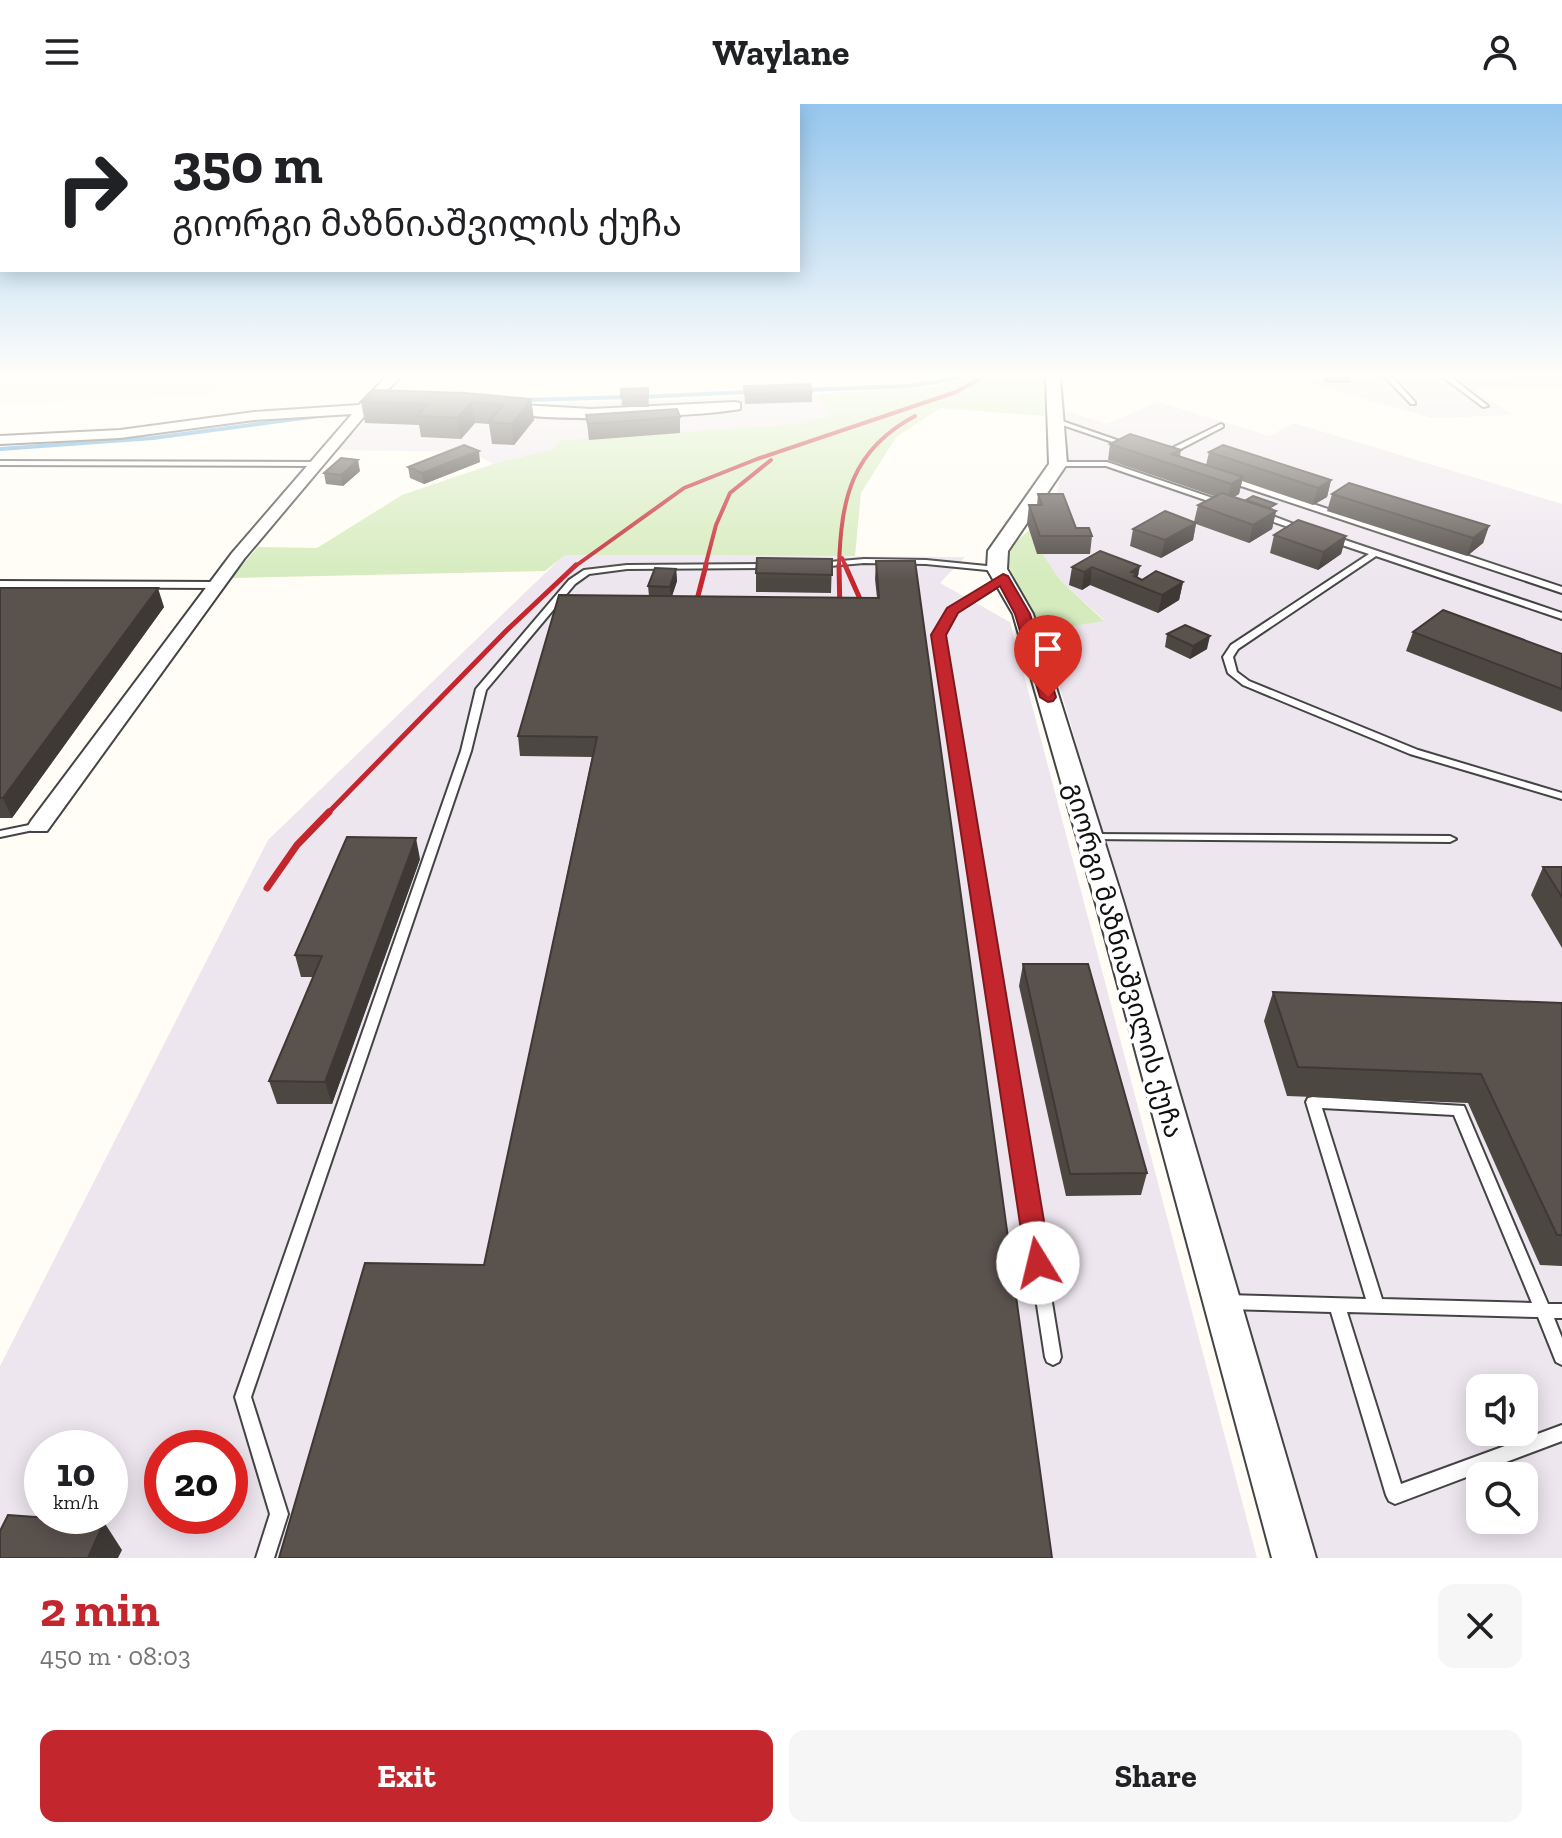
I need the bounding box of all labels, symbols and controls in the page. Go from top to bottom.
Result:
icon: menu [40,30,84,74]
icon: person [1478,30,1522,74]
text: Waylane [713,31,849,74]
text: 350 m [172,130,323,197]
icon: right [40,136,144,240]
text: გიორგი მაზნიაშვილის ქუჩა [172,202,682,245]
pin [1014,615,1082,697]
icon: arrive [1026,627,1070,671]
street label: გიორგი მაზნიაშვილის ქუჩა [1058,779,1190,1141]
position arrow [996,1221,1080,1305]
map controls [1466,1374,1538,1534]
button: sound [1466,1374,1538,1446]
speed limit sign: 20 [144,1430,248,1534]
text: 10 [56,1448,96,1496]
button: search [1466,1462,1538,1534]
text: km/h [53,1490,99,1514]
text: 2 min [40,1581,160,1638]
button: close [1438,1584,1522,1668]
text: 450 m · 08:03 [40,1640,191,1672]
button: Exit [40,1730,773,1822]
button: Share [789,1730,1522,1822]

